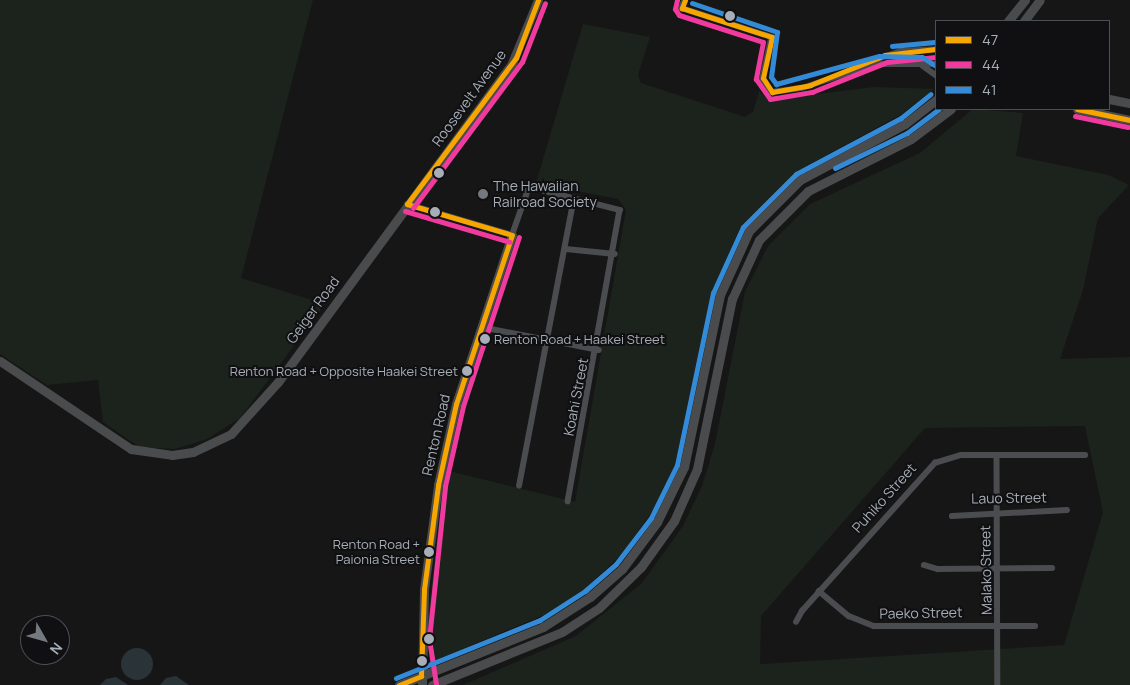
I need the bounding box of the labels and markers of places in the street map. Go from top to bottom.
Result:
unlabelled marker [725,11,735,21]
unlabelled marker [434,168,444,178]
place label: The Hawaiian Railroad Society [493,178,597,210]
marker: The Hawaiian Railroad Society [477,188,489,200]
unlabelled marker [430,207,440,217]
place label: Renton Road + Haakei Street [494,331,665,347]
marker: Renton Road + Haakei Street [480,334,490,344]
place label: Renton Road + Opposite Haakei Street [230,363,458,379]
marker: Renton Road + Opposite Haakei Street [462,366,472,376]
place label: Renton Road + Paionia Street [333,537,420,568]
marker: Renton Road + Paionia Street [424,547,434,557]
unlabelled marker [424,634,434,644]
unlabelled marker [417,656,427,666]

